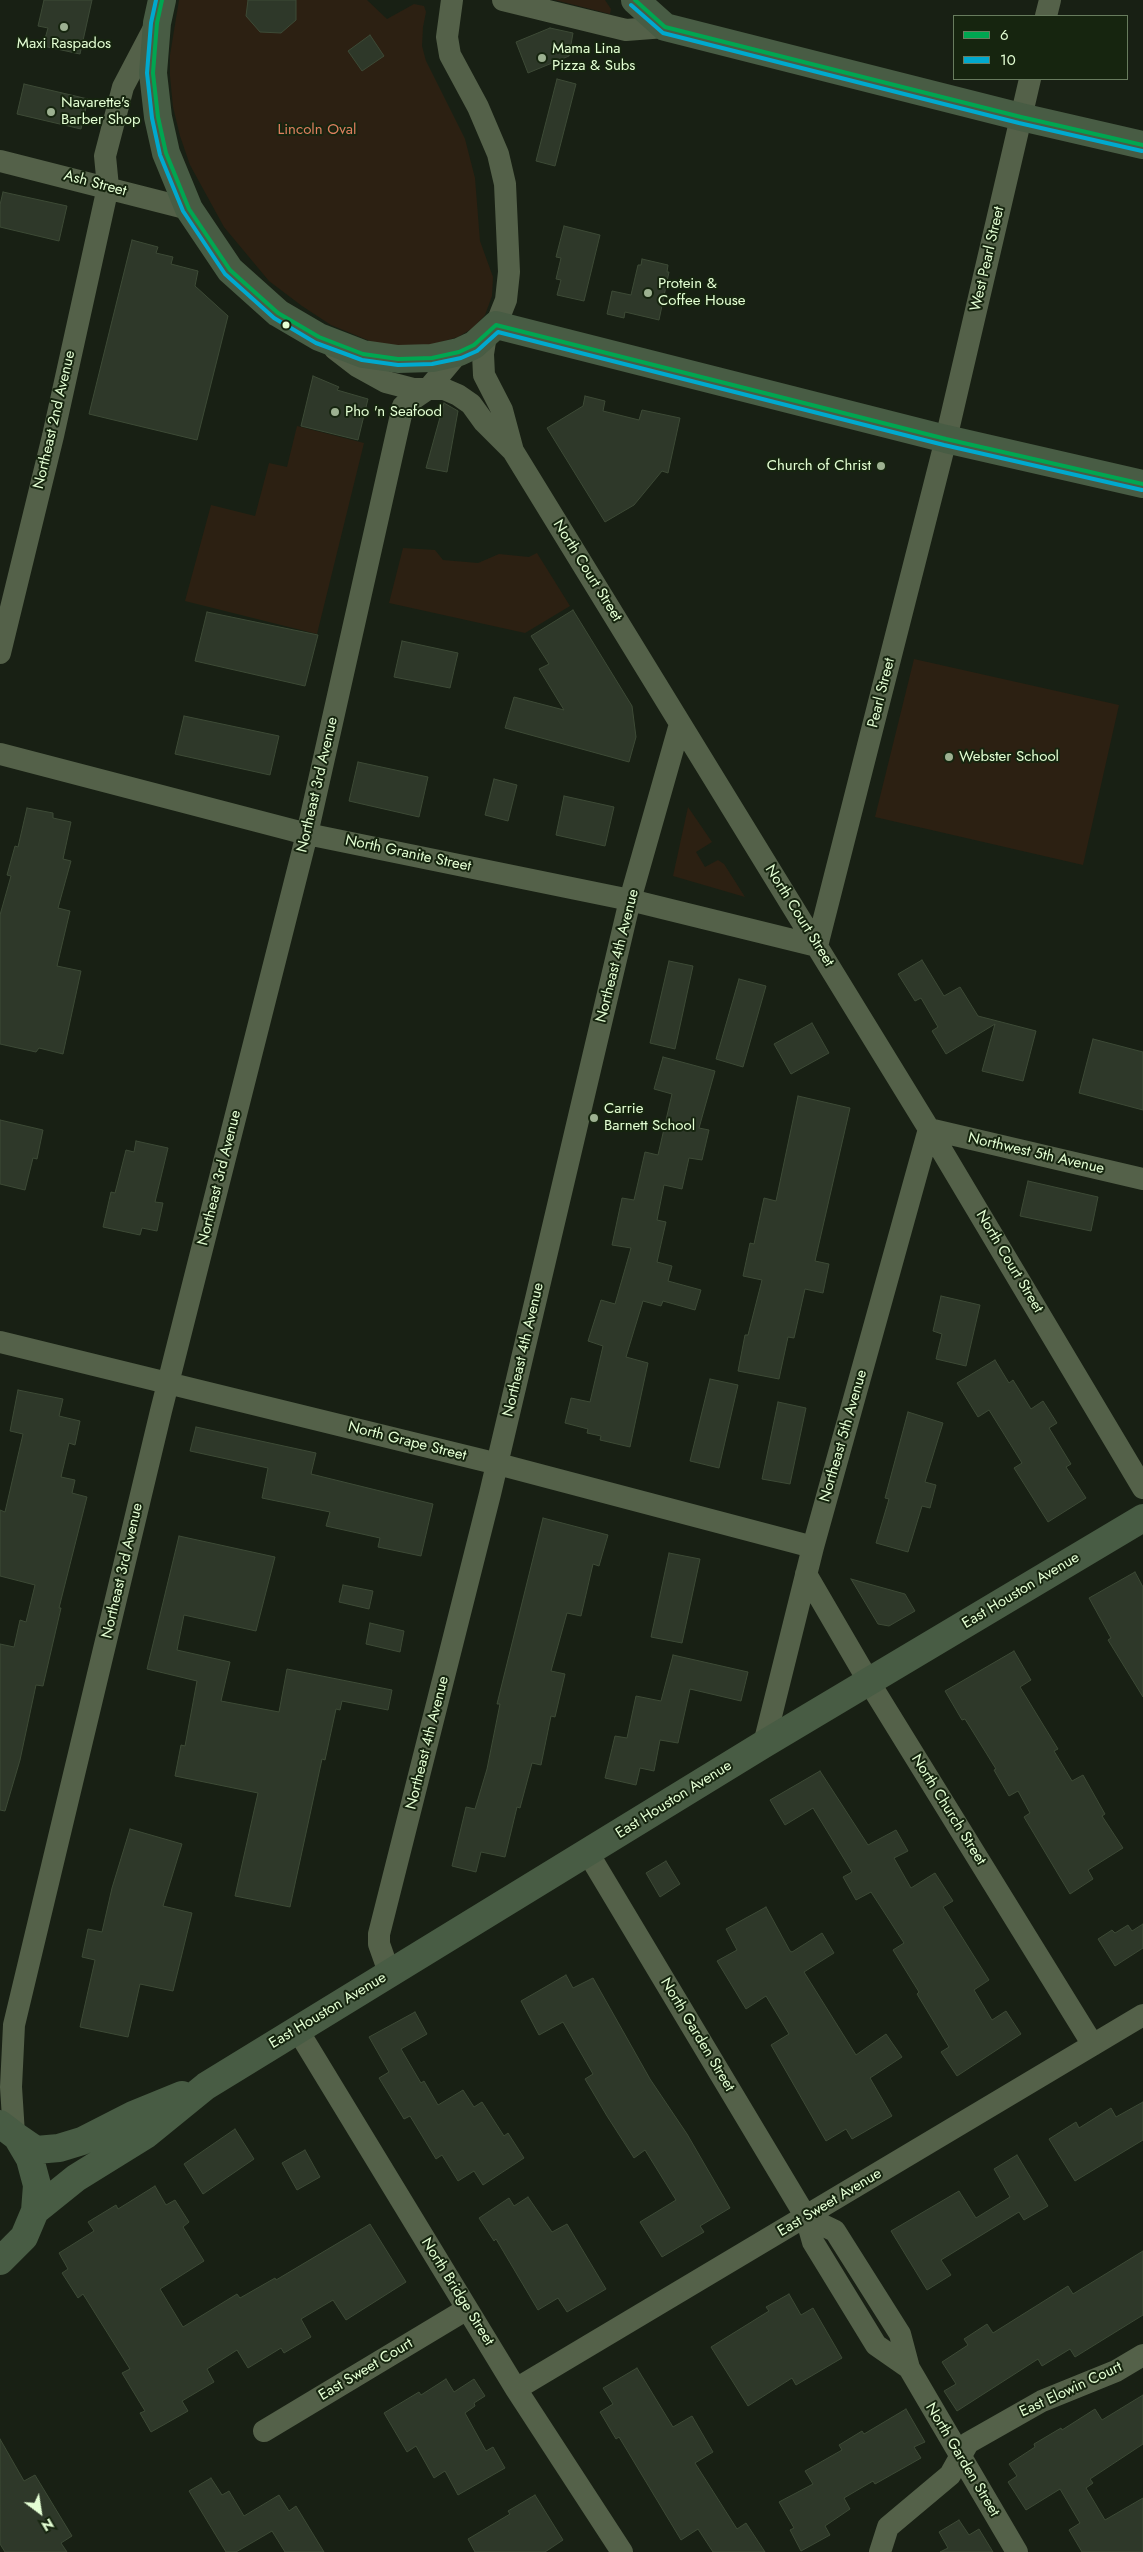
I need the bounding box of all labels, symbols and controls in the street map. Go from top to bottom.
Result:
legend [953,15,1128,80]
marker: Maxi Raspados [58,21,70,33]
text: 6 [1000,24,1009,46]
place label: Maxi Raspados [17,35,111,53]
place label: Mama Lina Pizza & Subs [552,40,635,75]
text: 10 [1000,49,1016,71]
marker: Mama Lina Pizza & Subs [536,52,548,64]
place label: Navarette's Barber Shop [61,94,140,129]
marker: Navarette's Barber Shop [45,106,57,118]
park label: Lincoln Oval [277,121,357,139]
street label: Ash Street [62,167,128,201]
street label: West Pearl Street [967,205,1009,313]
place label: Protein & Coffee House [658,275,746,310]
marker: Protein & Coffee House [642,287,654,299]
unlabelled marker [281,320,291,330]
street label: Northeast 2nd Avenue [30,349,80,491]
place label: Pho 'n Seafood [345,403,442,421]
marker: Pho 'n Seafood [329,406,341,418]
place label: Church of Christ [767,457,871,475]
marker: Church of Christ [875,460,887,472]
street label: North Court Street [549,517,625,625]
street label: Pearl Street [865,656,899,730]
street label: Northeast 3rd Avenue [294,715,342,855]
place label: Webster School [959,748,1059,766]
marker: Webster School [943,751,955,763]
street label: North Granite Street [343,832,473,876]
street label: North Court Street [761,862,837,970]
street label: Northeast 4th Avenue [593,887,643,1025]
place label: Carrie Barnett School [604,1100,695,1135]
street label: Northeast 3rd Avenue [194,1109,246,1247]
marker: Carrie Barnett School [588,1112,600,1124]
street label: Northwest 5th Avenue [966,1130,1106,1178]
street label: North Court Street [971,1208,1047,1316]
street label: Northeast 4th Avenue [500,1281,548,1419]
street label: Northeast 5th Avenue [817,1368,871,1504]
street label: North Grape Street [346,1419,468,1465]
street label: Northeast 3rd Avenue [99,1501,147,1641]
street label: East Houston Avenue [959,1549,1083,1633]
street label: Northeast 4th Avenue [403,1674,453,1812]
street label: North Church Street [907,1751,989,1869]
street label: East Houston Avenue [613,1757,735,1843]
street label: East Houston Avenue [266,1969,390,2053]
street label: North Garden Street [656,1975,738,2095]
street label: East Sweet Avenue [775,2165,885,2241]
street label: North Bridge Street [417,2235,497,2349]
street label: East Sweet Court [316,2335,416,2405]
street label: East Elowin Court [1017,2358,1125,2422]
street label: North Garden Street [921,2400,1003,2520]
north arrow [15,2487,65,2537]
text: N [38,2513,58,2536]

